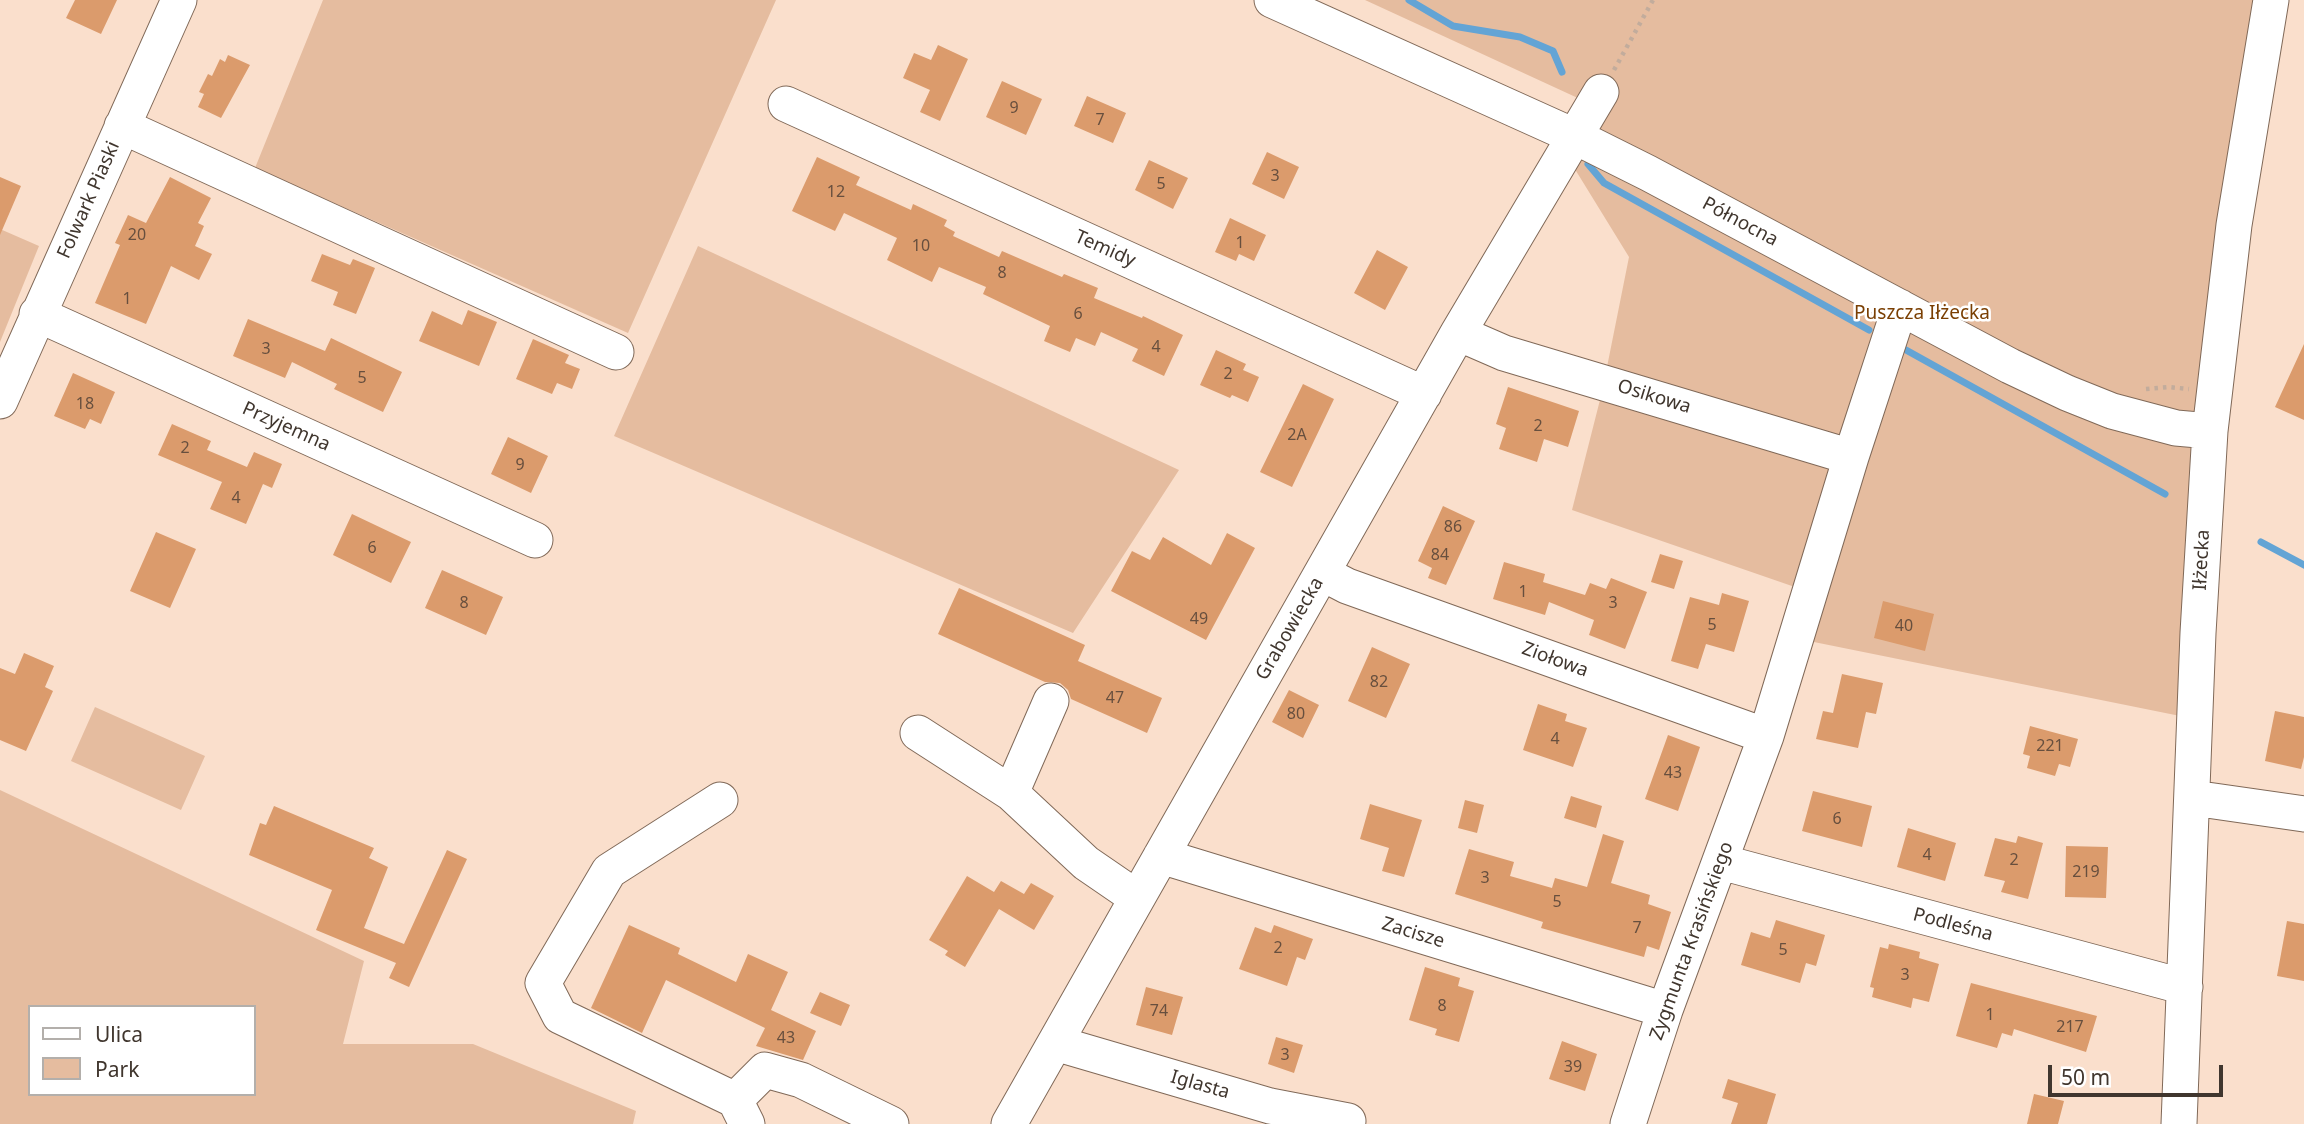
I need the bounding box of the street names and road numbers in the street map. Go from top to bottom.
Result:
street label: Folwark Piaski [53,138,125,262]
street label: Północna [1698,193,1782,251]
street label: Temidy [1071,226,1139,272]
street label: Osikowa [1614,375,1694,419]
street label: Przyjemna [239,398,333,456]
street label: Iłżecka [2189,529,2215,591]
street label: Grabowiecka [1251,573,1329,685]
street label: Ziołowa [1519,638,1591,682]
street label: Zygmunta Krasińskiego [1645,839,1739,1043]
street label: Podleśna [1911,903,1995,947]
street label: Zacisze [1379,913,1447,953]
street label: Iglasta [1168,1066,1232,1104]

